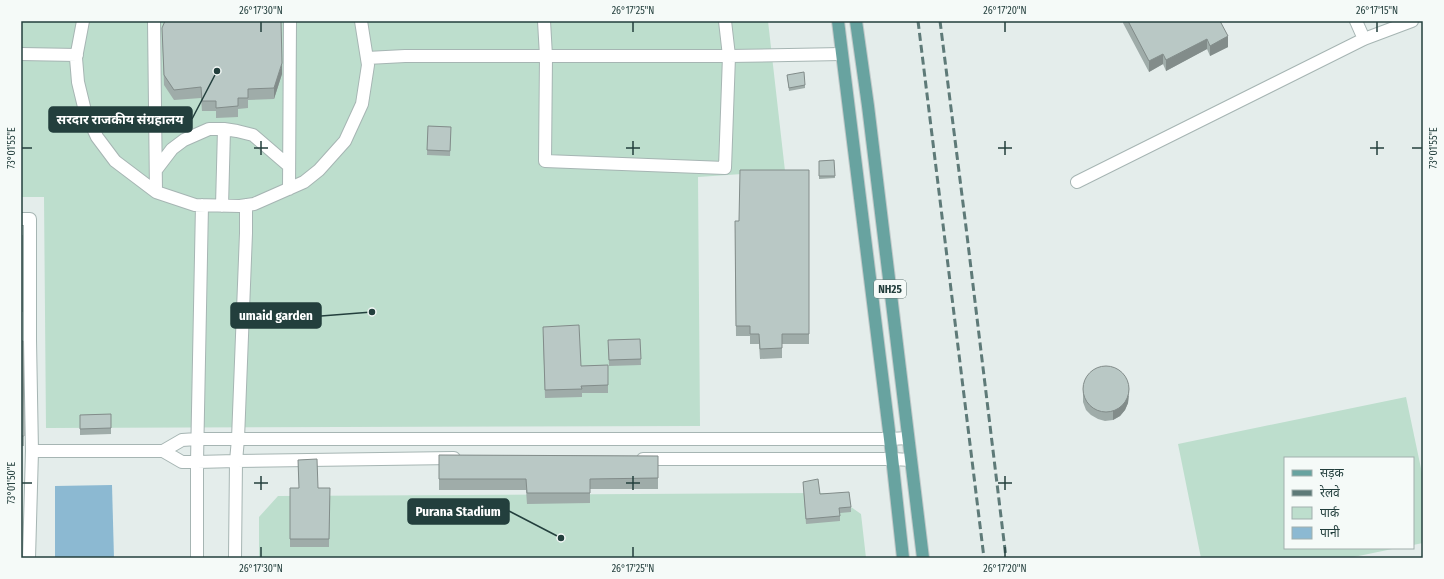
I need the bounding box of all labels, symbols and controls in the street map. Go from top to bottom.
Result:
text: 26°17'30"N [239,5,283,17]
text: 26°17'25"N [612,5,654,17]
text: 26°17'20"N [983,5,1027,17]
text: 26°17'15"N [1356,5,1398,17]
callout: सरदार राजकीय संग्रहालय [49,107,192,132]
text: सरदार राजकीय संग्रहालय [57,112,184,127]
text: 73°01'55"E [6,127,18,169]
text: 73°01'55"E [1428,127,1440,169]
road number: NH25 [874,280,906,298]
callout: umaid garden [231,303,321,328]
text: umaid garden [239,308,313,323]
legend [1284,457,1414,549]
text: 73°01'50"E [6,462,18,504]
text: सड़क [1320,466,1345,480]
text: रेलवे [1320,485,1340,500]
callout: Purana Stadium [408,499,509,524]
text: Purana Stadium [415,504,501,519]
text: पार्क [1320,506,1340,520]
text: पानी [1320,525,1341,540]
text: 26°17'30"N [239,563,283,575]
text: 26°17'25"N [612,563,654,575]
text: 26°17'20"N [983,563,1027,575]

